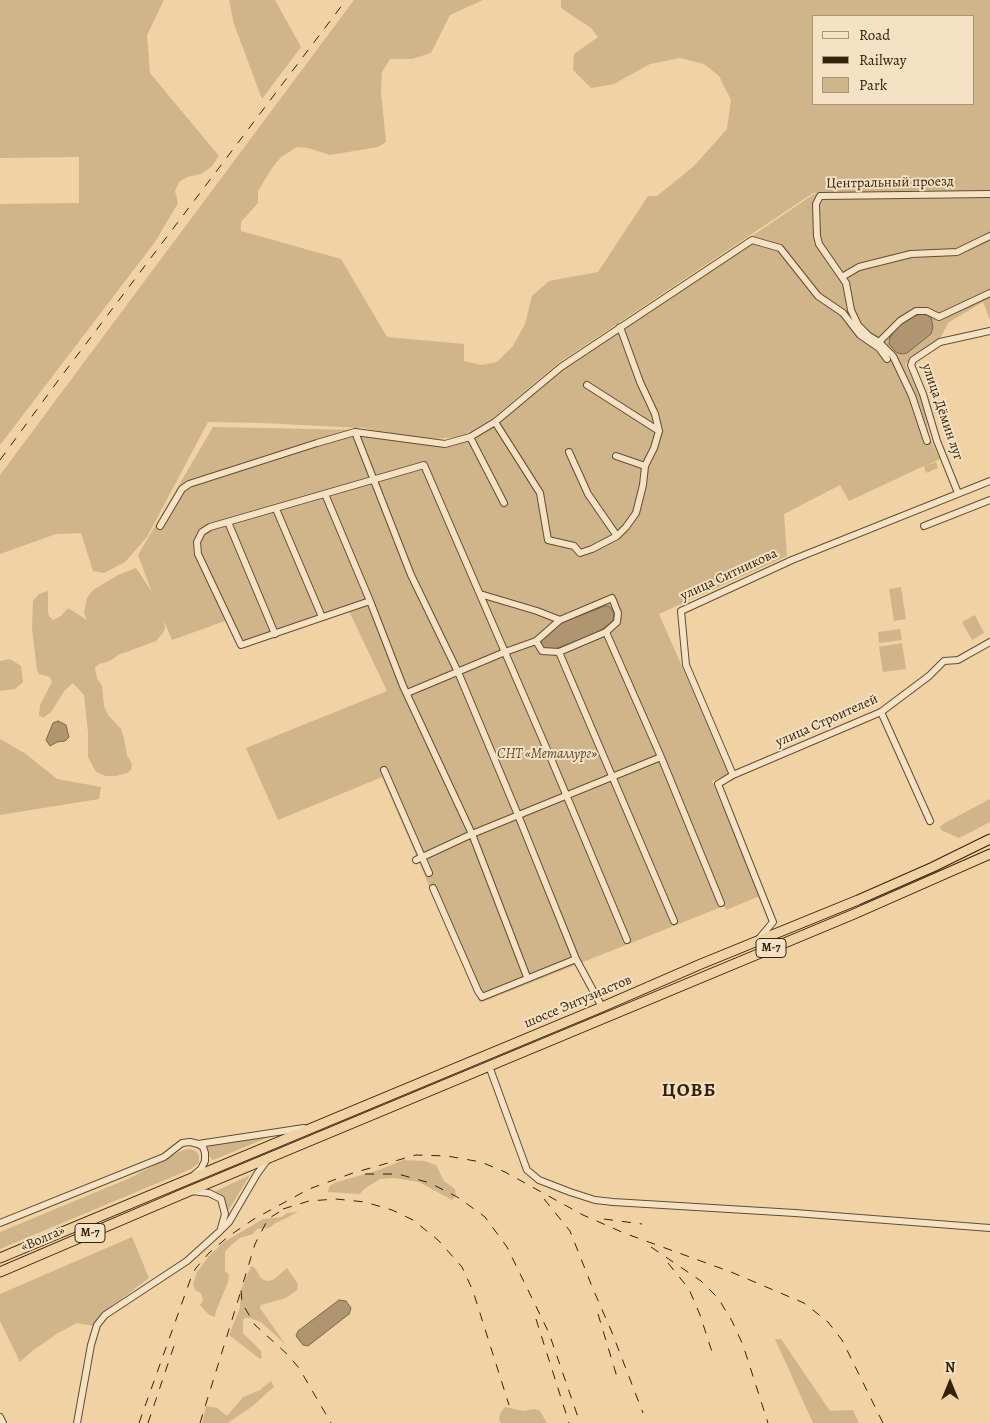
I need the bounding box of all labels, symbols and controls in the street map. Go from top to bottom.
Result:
legend [812,15,975,105]
text: Road [859,25,890,45]
text: Railway [859,50,906,70]
text: Park [859,75,887,95]
street label: Центральный проезд [826,173,954,193]
street label: улица Дёмин луг [918,361,966,463]
street label: улица Ситникова [678,545,780,605]
street label: улица Строителей [773,691,881,751]
park label: СНТ «Металлург» [497,747,597,763]
road number: М-7 [756,938,786,958]
street label: шоссе Энтузиастов [522,972,634,1032]
district label: ЦОВБ [661,1080,717,1102]
street label: «Волга» [18,1222,68,1256]
road number: М-7 [75,1224,105,1242]
north arrow [925,1358,975,1408]
text: N [945,1358,955,1377]

